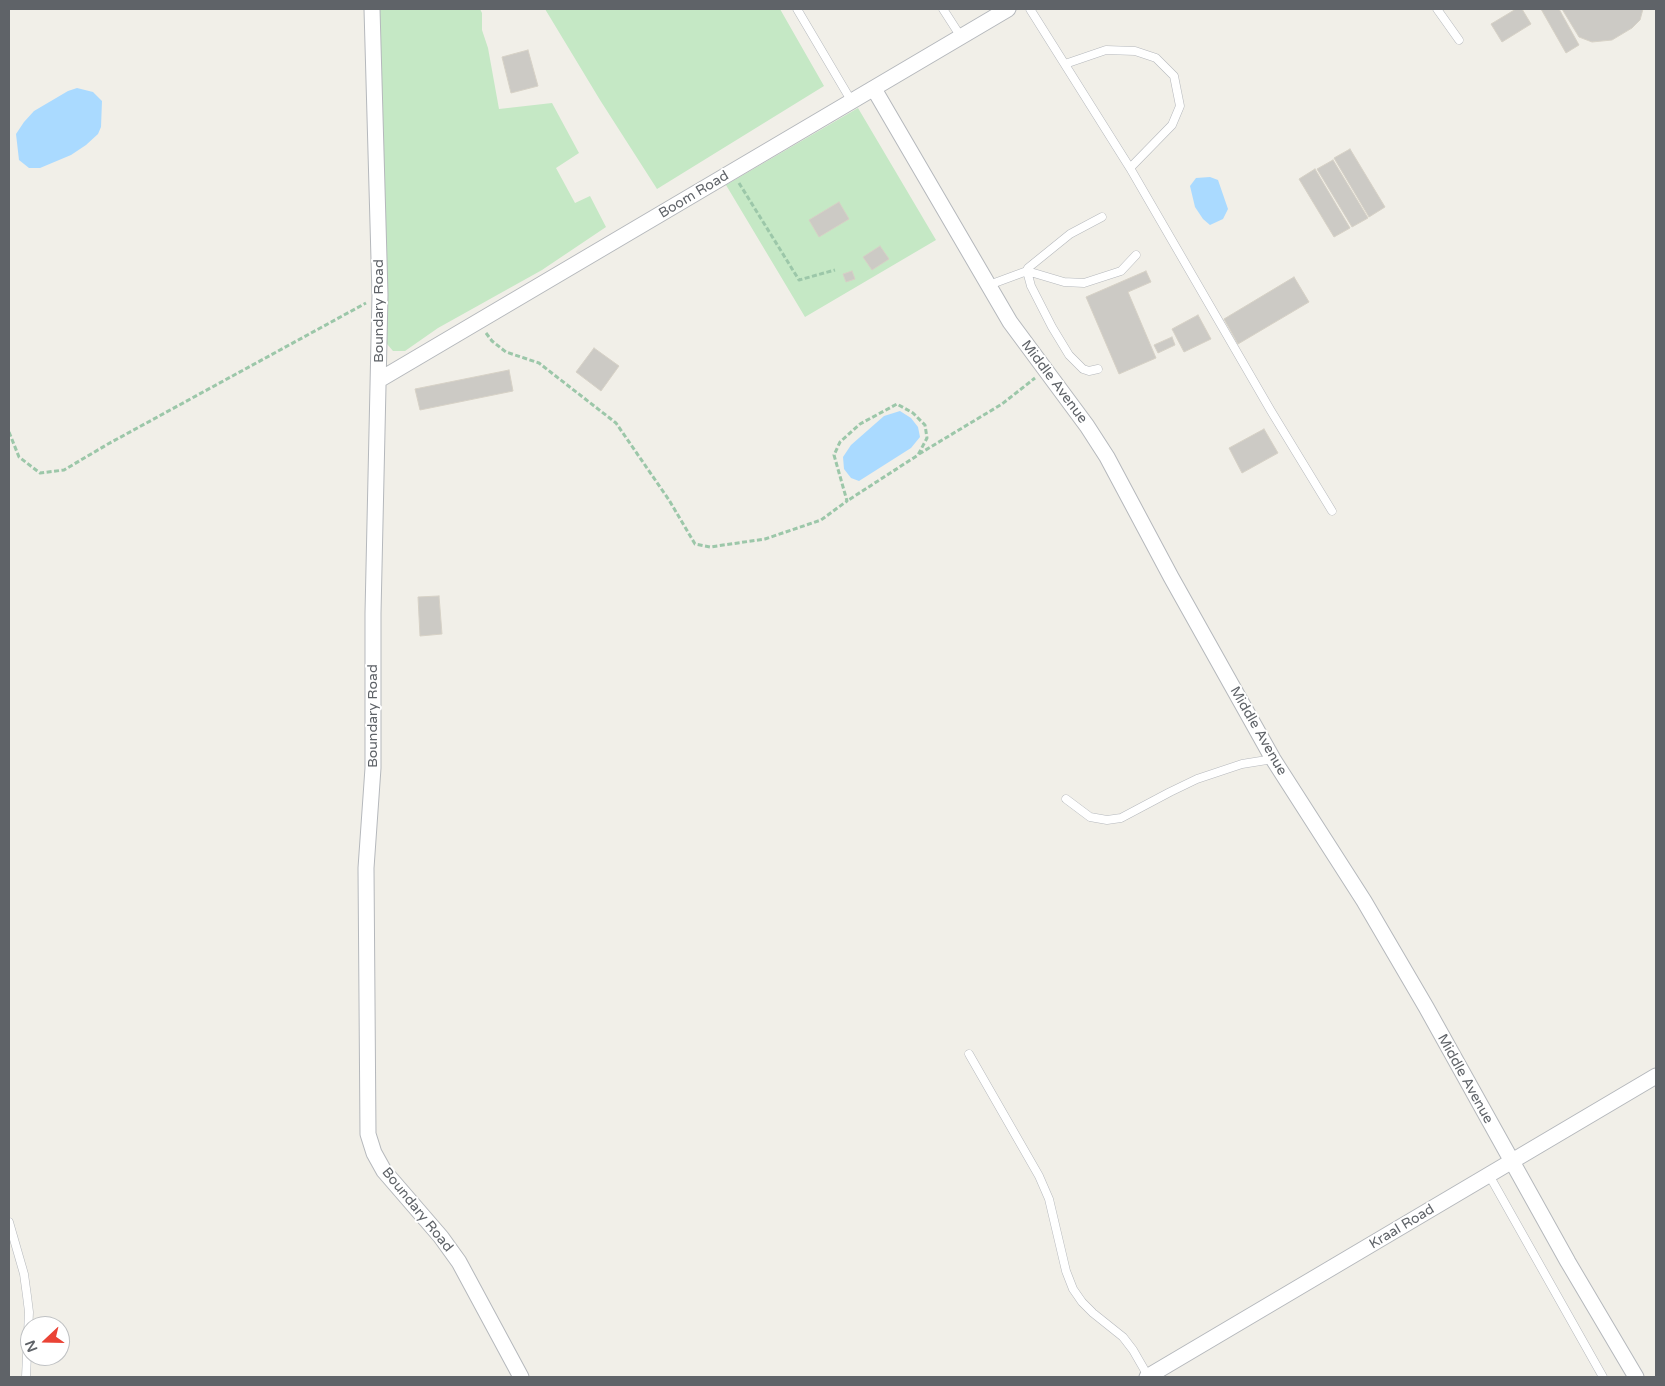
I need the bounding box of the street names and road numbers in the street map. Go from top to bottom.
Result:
street label: Boom Road [656,168,732,222]
street label: Boundary Road [371,259,387,363]
street label: Middle Avenue [1017,337,1091,427]
street label: Boundary Road [365,664,381,768]
street label: Middle Avenue [1226,684,1290,778]
street label: Middle Avenue [1433,1031,1497,1127]
street label: Boundary Road [378,1164,456,1256]
street label: Kraal Road [1366,1201,1438,1253]

